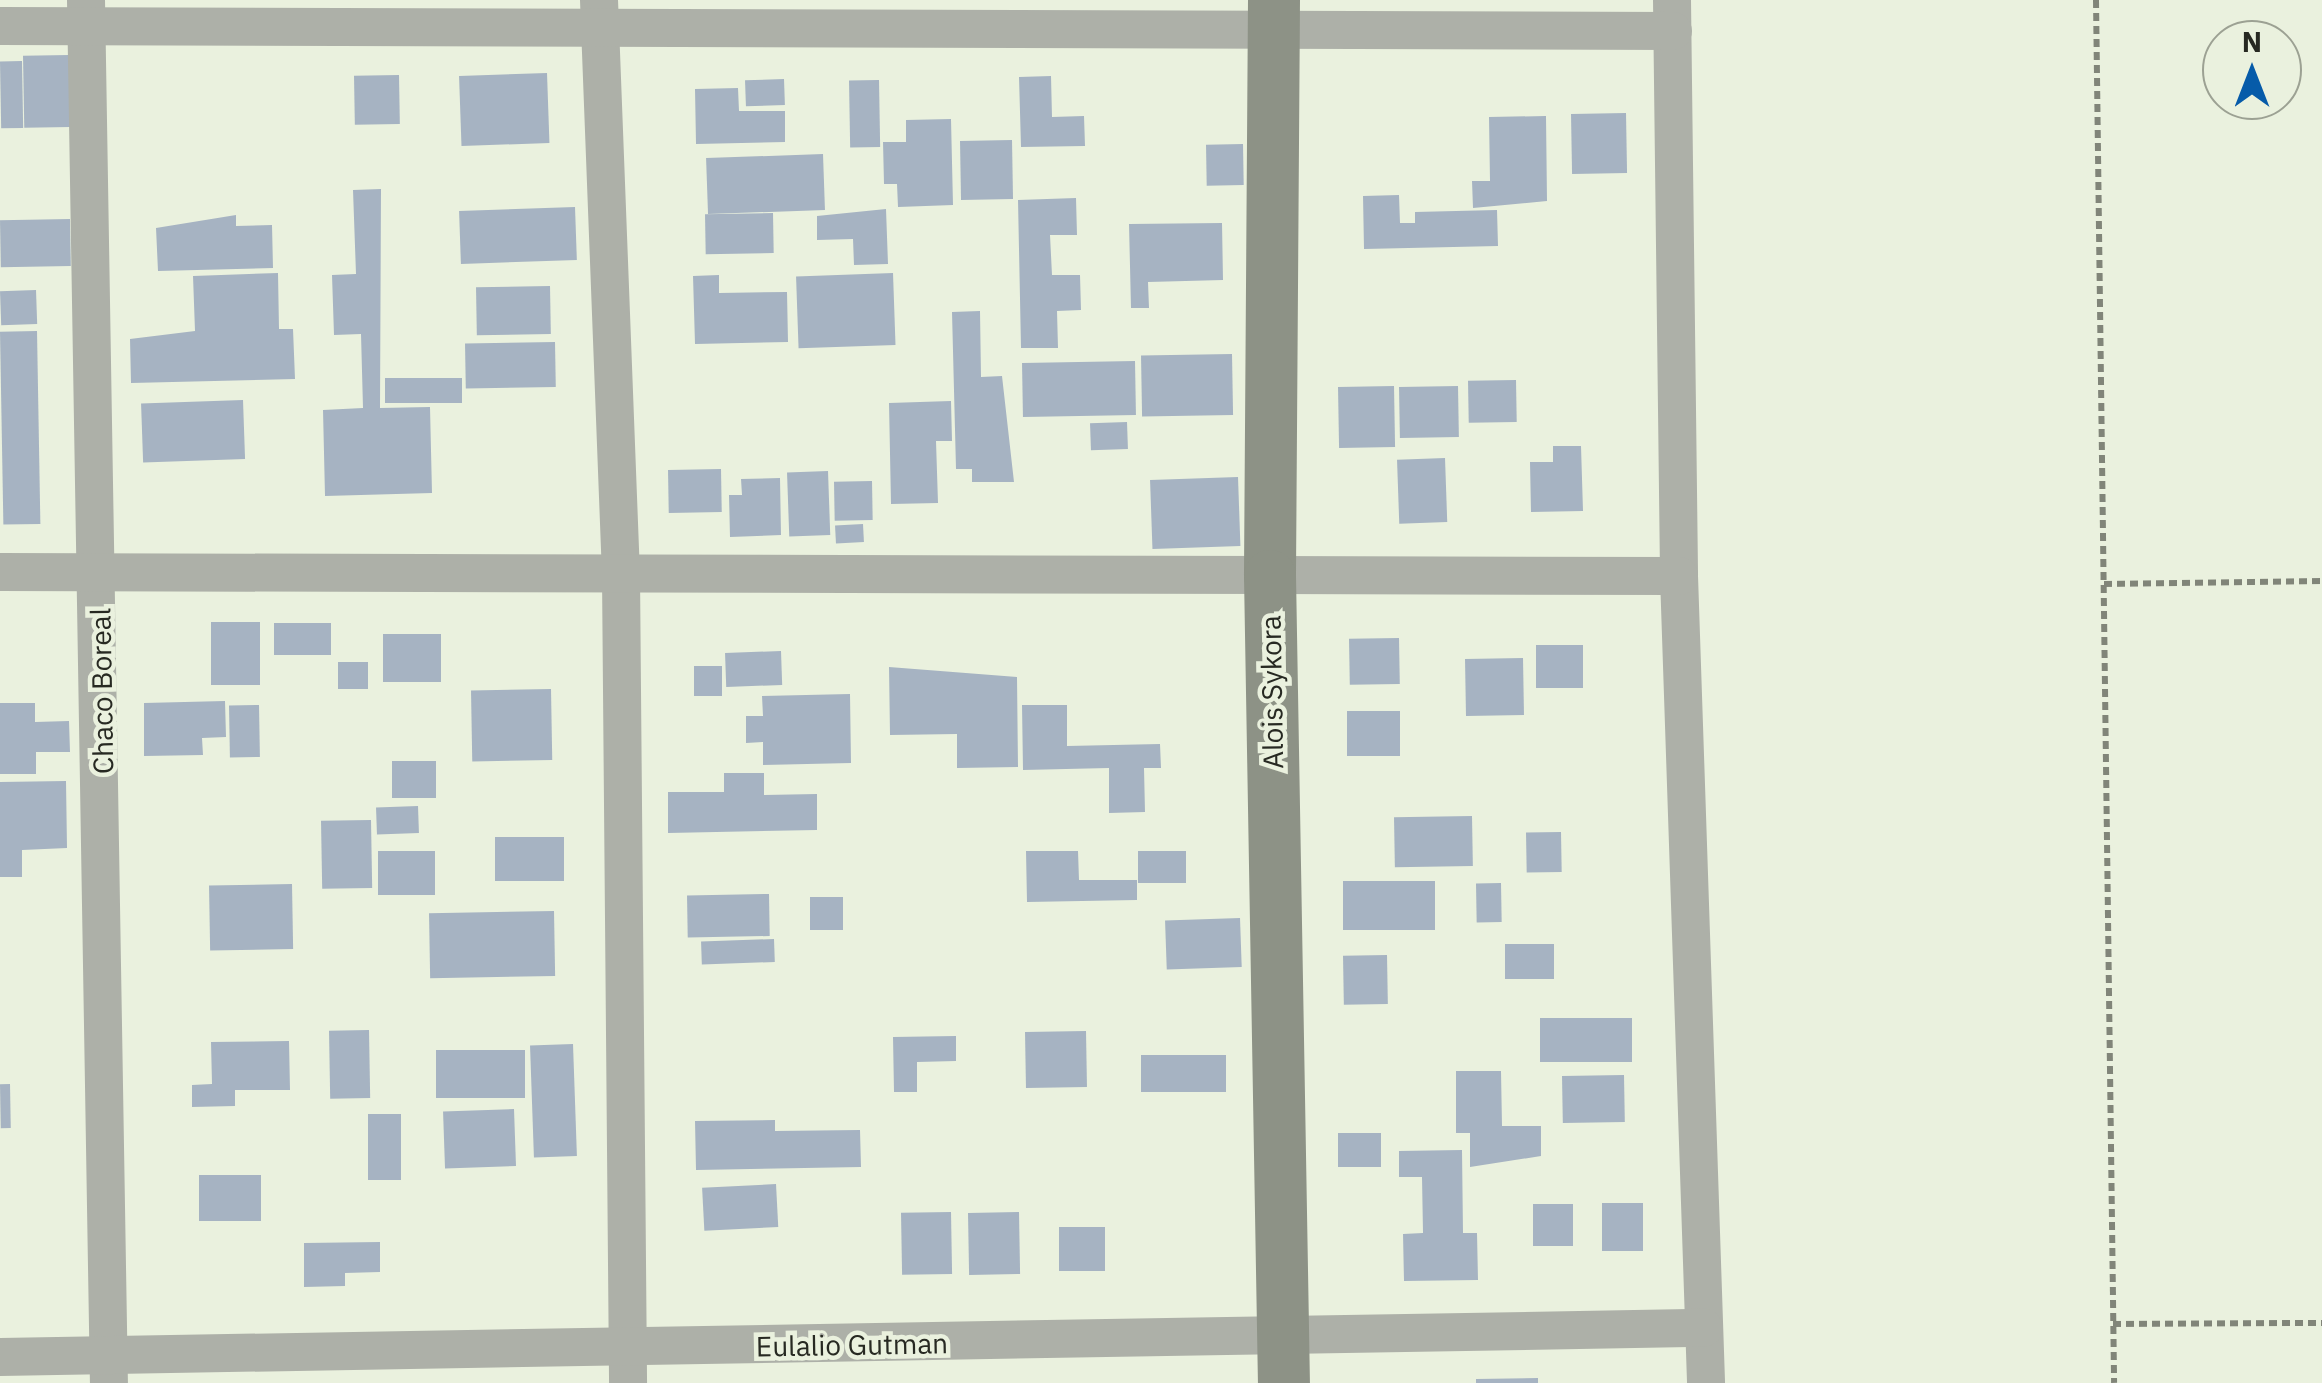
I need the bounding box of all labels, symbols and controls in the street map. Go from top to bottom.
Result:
north arrow [2202,20,2302,120]
text: N [2242,23,2262,60]
street label: Chaco Boreal [84,607,120,775]
street label: Alois Sykora [1254,615,1290,769]
street label: Eulalio Gutman [756,1327,948,1363]

